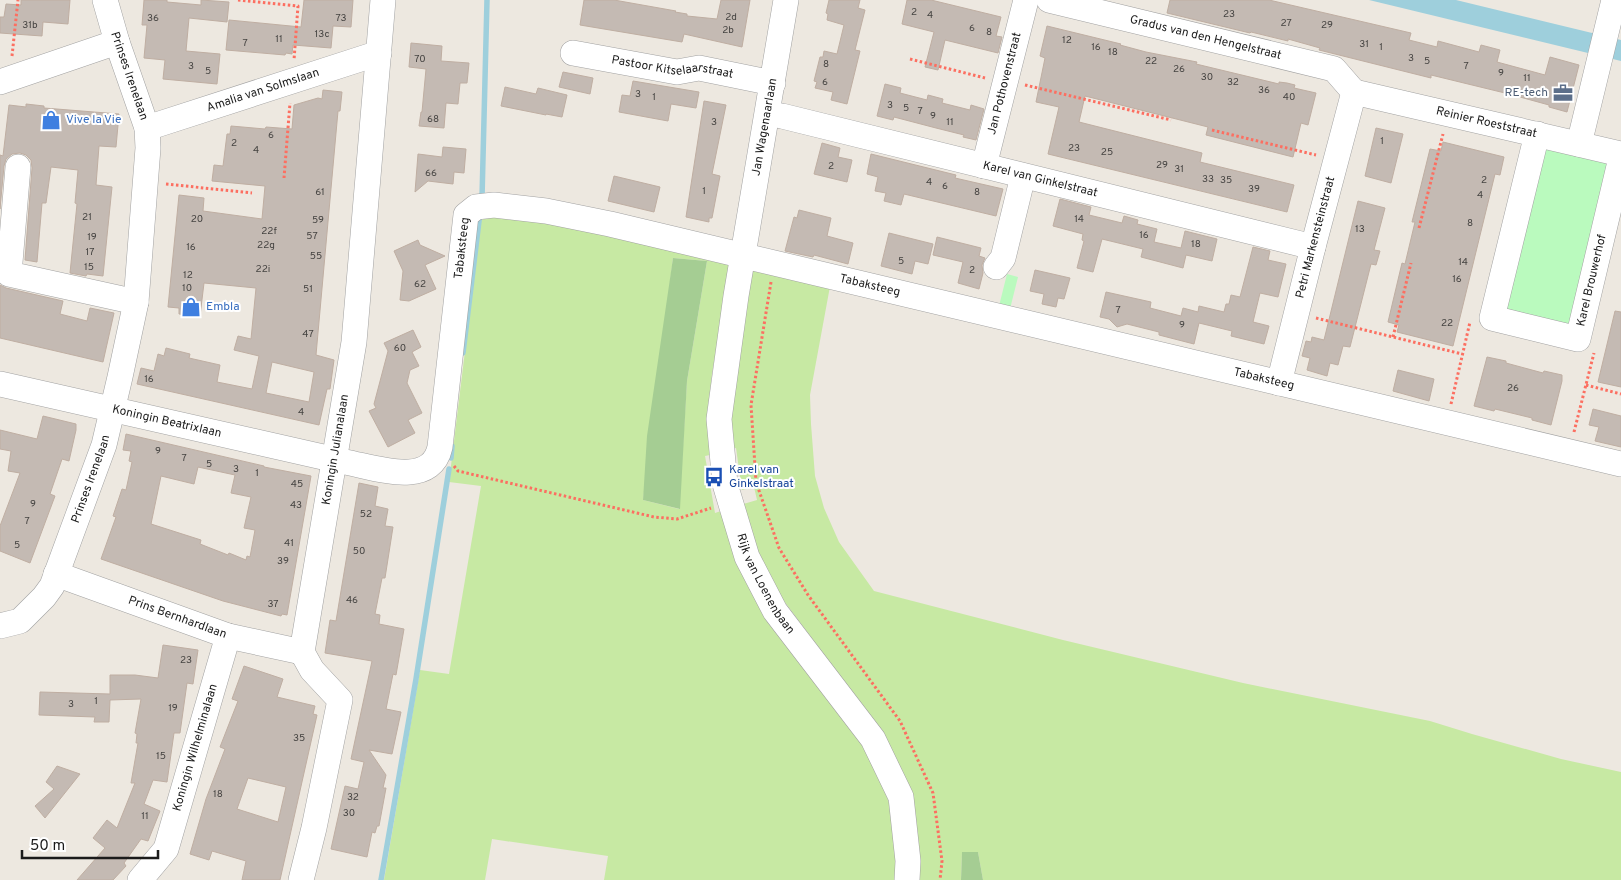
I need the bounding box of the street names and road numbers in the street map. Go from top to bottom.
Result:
street label: Gradus van den Hengelstraat [1128,12,1283,64]
street label: Prinses Irenelaan [106,30,152,122]
street label: Jan Pothovenstraat [984,31,1026,137]
street label: Pastoor Kitselaarstraat [610,52,735,83]
street label: Amalia van Solmslaan [205,65,321,116]
street label: Jan Wagenaarlaan [749,77,781,177]
street label: Reinier Roeststraat [1434,103,1538,142]
street label: Karel van Ginkelstraat [981,158,1099,202]
street label: Petri Markensteinstraat [1292,175,1339,300]
street label: Tabaksteeg [451,217,474,280]
street label: Karel Brouwerhof [1573,233,1611,328]
street label: Tabaksteeg [838,271,902,301]
street label: Tabaksteeg [1232,364,1296,394]
street label: Koningin Julianalaan [319,393,353,506]
street label: Koningin Beatrixlaan [111,402,223,442]
street label: Prinses Irenelaan [68,433,114,526]
street label: Rijk van Loenenbaan [732,532,798,638]
street label: Prins Bernhardlaan [126,593,229,643]
street label: Koningin Wilhelminalaan [169,682,222,813]

